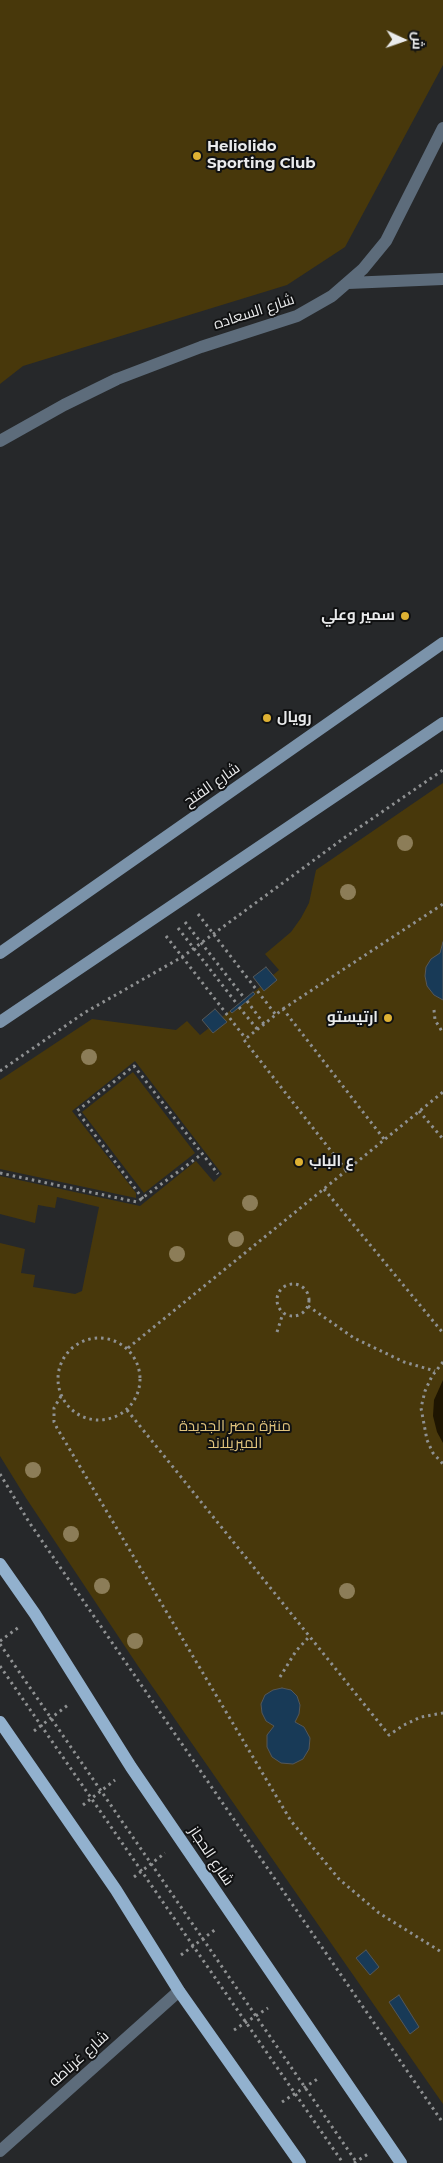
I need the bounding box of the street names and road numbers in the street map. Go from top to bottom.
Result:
street label: شارع السعاده [211,290,297,334]
street label: شارع الفتح [180,759,244,811]
street label: شارع الحجاز [185,1823,237,1889]
street label: شارع غرناطه [45,2027,113,2091]

